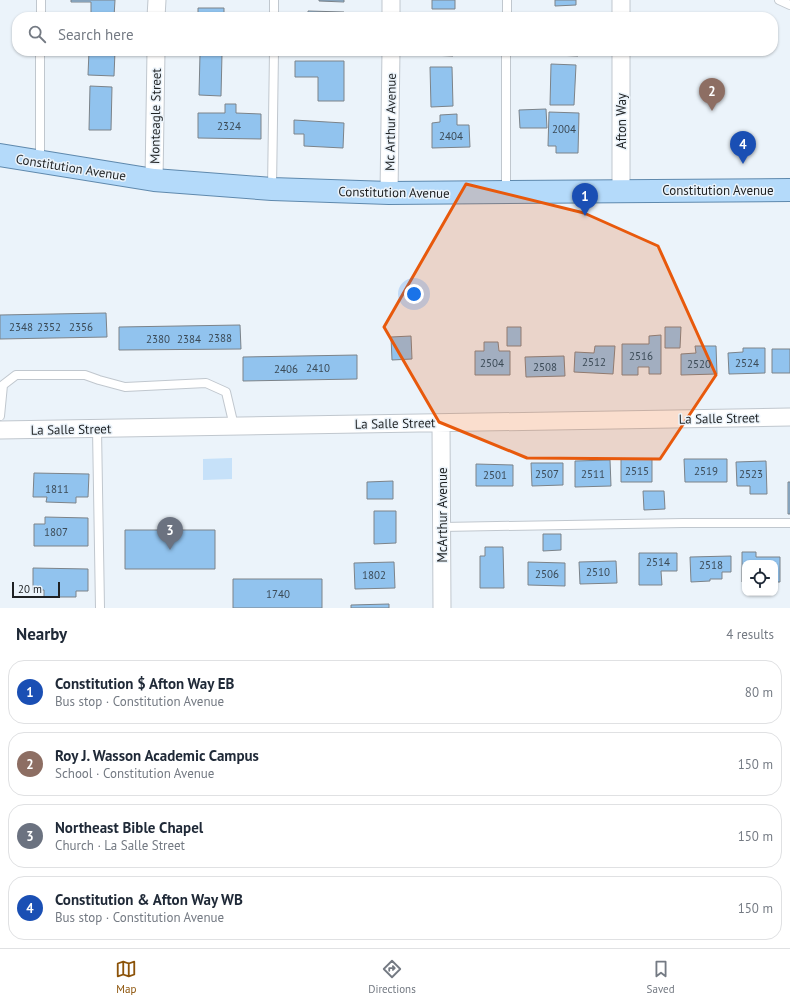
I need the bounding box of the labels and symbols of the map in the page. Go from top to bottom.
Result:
street label: Monteagle Street [146,67,165,164]
street label: Mc Arthur Avenue [381,73,400,171]
pin: 2 [699,78,725,111]
street label: Afton Way [613,93,630,149]
house number: 2324 [217,119,241,133]
house number: 2004 [552,122,576,136]
house number: 2404 [439,129,463,143]
pin: 4 [730,131,756,164]
street label: Constitution Avenue [15,150,127,185]
street label: Constitution Avenue [662,182,774,199]
street label: Constitution Avenue [338,183,450,202]
pin: 1 [572,183,598,216]
your location [404,284,424,304]
house number: 2348 [9,320,33,334]
house number: 2352 [37,320,61,334]
house number: 2356 [69,320,93,334]
house number: 2388 [208,331,232,345]
house number: 2380 [146,332,170,346]
house number: 2384 [177,332,201,346]
house number: 2516 [629,349,653,363]
house number: 2512 [582,355,606,369]
house number: 2504 [480,356,504,370]
house number: 2524 [735,356,759,370]
house number: 2520 [687,357,711,371]
house number: 2508 [533,360,557,374]
house number: 2410 [306,361,330,375]
house number: 2406 [274,362,298,376]
street label: La Salle Street [679,409,760,428]
street label: La Salle Street [355,414,436,433]
street label: La Salle Street [31,420,112,439]
house number: 2515 [625,464,649,478]
house number: 2519 [694,464,718,478]
street label: McArthur Avenue [434,467,451,563]
house number: 2507 [535,467,559,481]
house number: 2511 [581,467,605,481]
house number: 2523 [739,467,763,481]
house number: 2501 [483,468,507,482]
house number: 1811 [45,482,69,496]
pin: 3 [157,517,183,550]
house number: 1807 [44,525,68,539]
house number: 2514 [646,555,670,569]
house number: 2518 [699,558,723,572]
house number: 2510 [586,565,610,579]
house number: 2506 [535,567,559,581]
house number: 1802 [362,568,386,582]
scale bar [12,580,60,599]
house number: 1740 [266,587,290,601]

